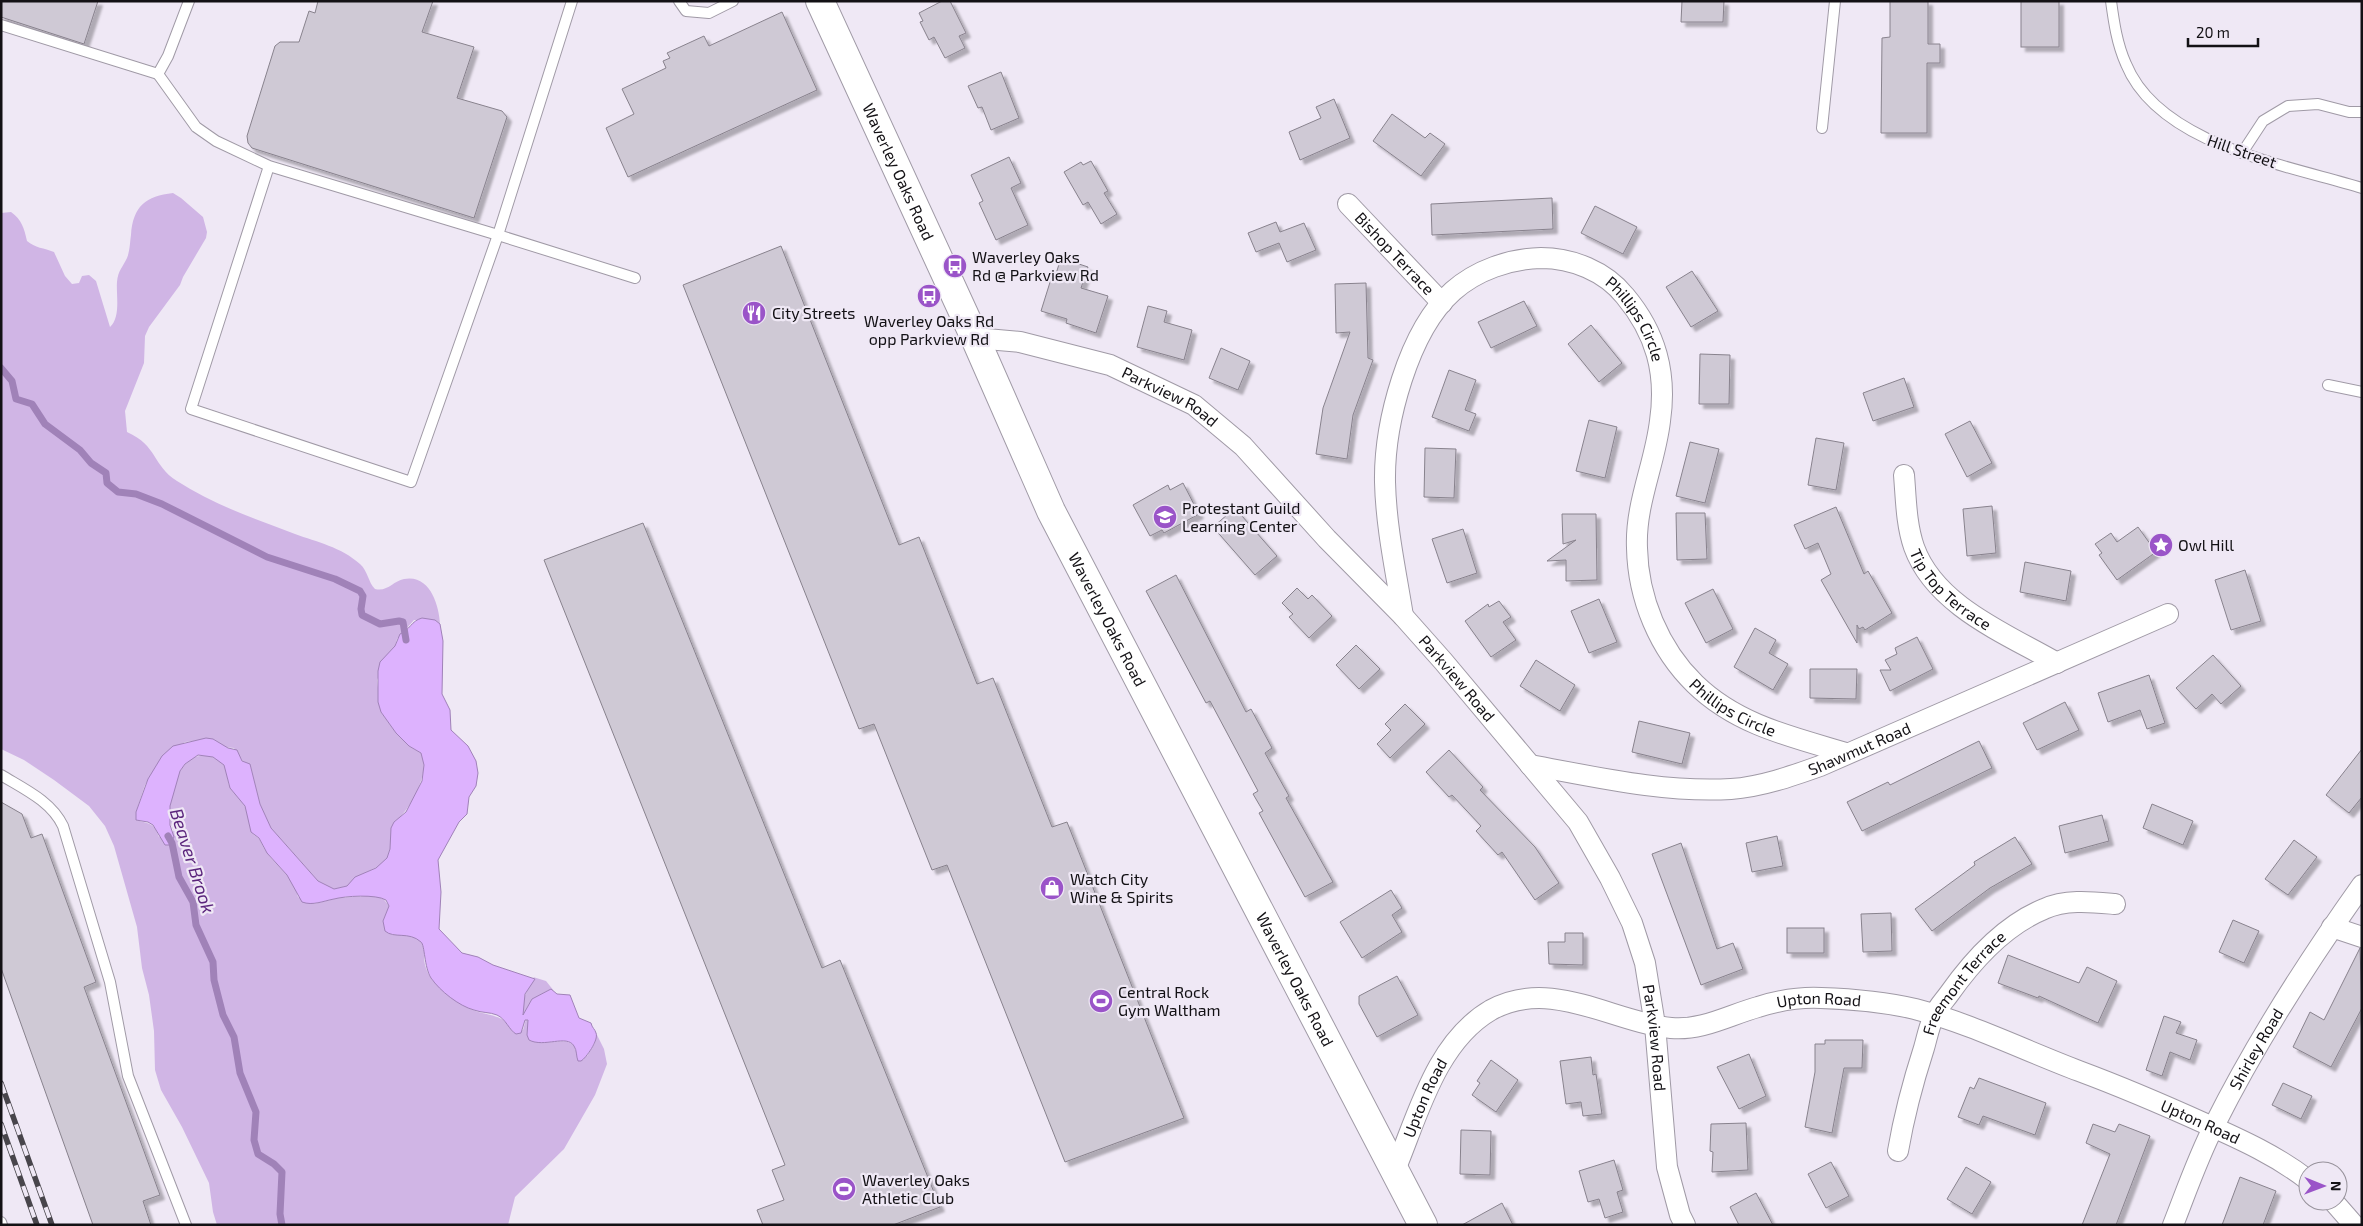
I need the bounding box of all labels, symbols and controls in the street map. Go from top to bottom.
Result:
scale bar [2188,15,2258,47]
text: 20 m [2196,23,2230,41]
street label: Waverley Oaks Road [859,100,939,243]
street label: Hill Street [2205,130,2279,171]
street label: Bishop Terrace [1351,208,1439,298]
place label: Waverley Oaks Rd @ Parkview Rd [972,247,1099,284]
bus stop icon: Waverley Oaks Rd @ Parkview Rd [942,253,968,279]
street label: Phillips Circle [1602,272,1668,363]
bus stop icon: Waverley Oaks Rd opp Parkview Rd [916,283,942,309]
restaurant icon: City Streets [741,300,767,326]
place label: City Streets [772,303,855,322]
place label: Waverley Oaks Rd opp Parkview Rd [864,311,994,348]
street label: Parkview Road [1119,362,1222,430]
place label: Protestant Guild Learning Center [1182,498,1300,535]
school or university icon: Protestant Guild Learning Center [1152,504,1178,530]
place icon: Owl Hill [2148,532,2174,558]
place label: Owl Hill [2178,535,2234,554]
street label: Tip Top Terrace [1907,546,1995,634]
street label: Waverley Oaks Road [1065,549,1151,689]
street label: Parkview Road [1415,631,1499,725]
street label: Phillips Circle [1686,674,1779,740]
street label: Shawmut Road [1805,718,1913,779]
water label: Beaver Brook [166,805,220,916]
place label: Watch City Wine & Spirits [1070,869,1173,906]
shop icon: Watch City Wine & Spirits [1039,875,1065,901]
street label: Waverley Oaks Road [1253,909,1338,1049]
street label: Freemont Terrace [1918,926,2009,1037]
place label: Central Rock Gym Waltham [1118,982,1220,1019]
street label: Parkview Road [1640,983,1671,1092]
sports icon: Central Rock Gym Waltham [1088,988,1114,1014]
street label: Upton Road [1775,988,1862,1011]
street label: Shirley Road [2225,1005,2287,1093]
street label: Upton Road [1399,1055,1451,1140]
street label: Upton Road [2158,1095,2243,1147]
north arrow [2298,1161,2348,1211]
place label: Waverley Oaks Athletic Club [862,1170,970,1207]
sports icon: Waverley Oaks Athletic Club [831,1176,857,1202]
text: N [2328,1181,2345,1191]

